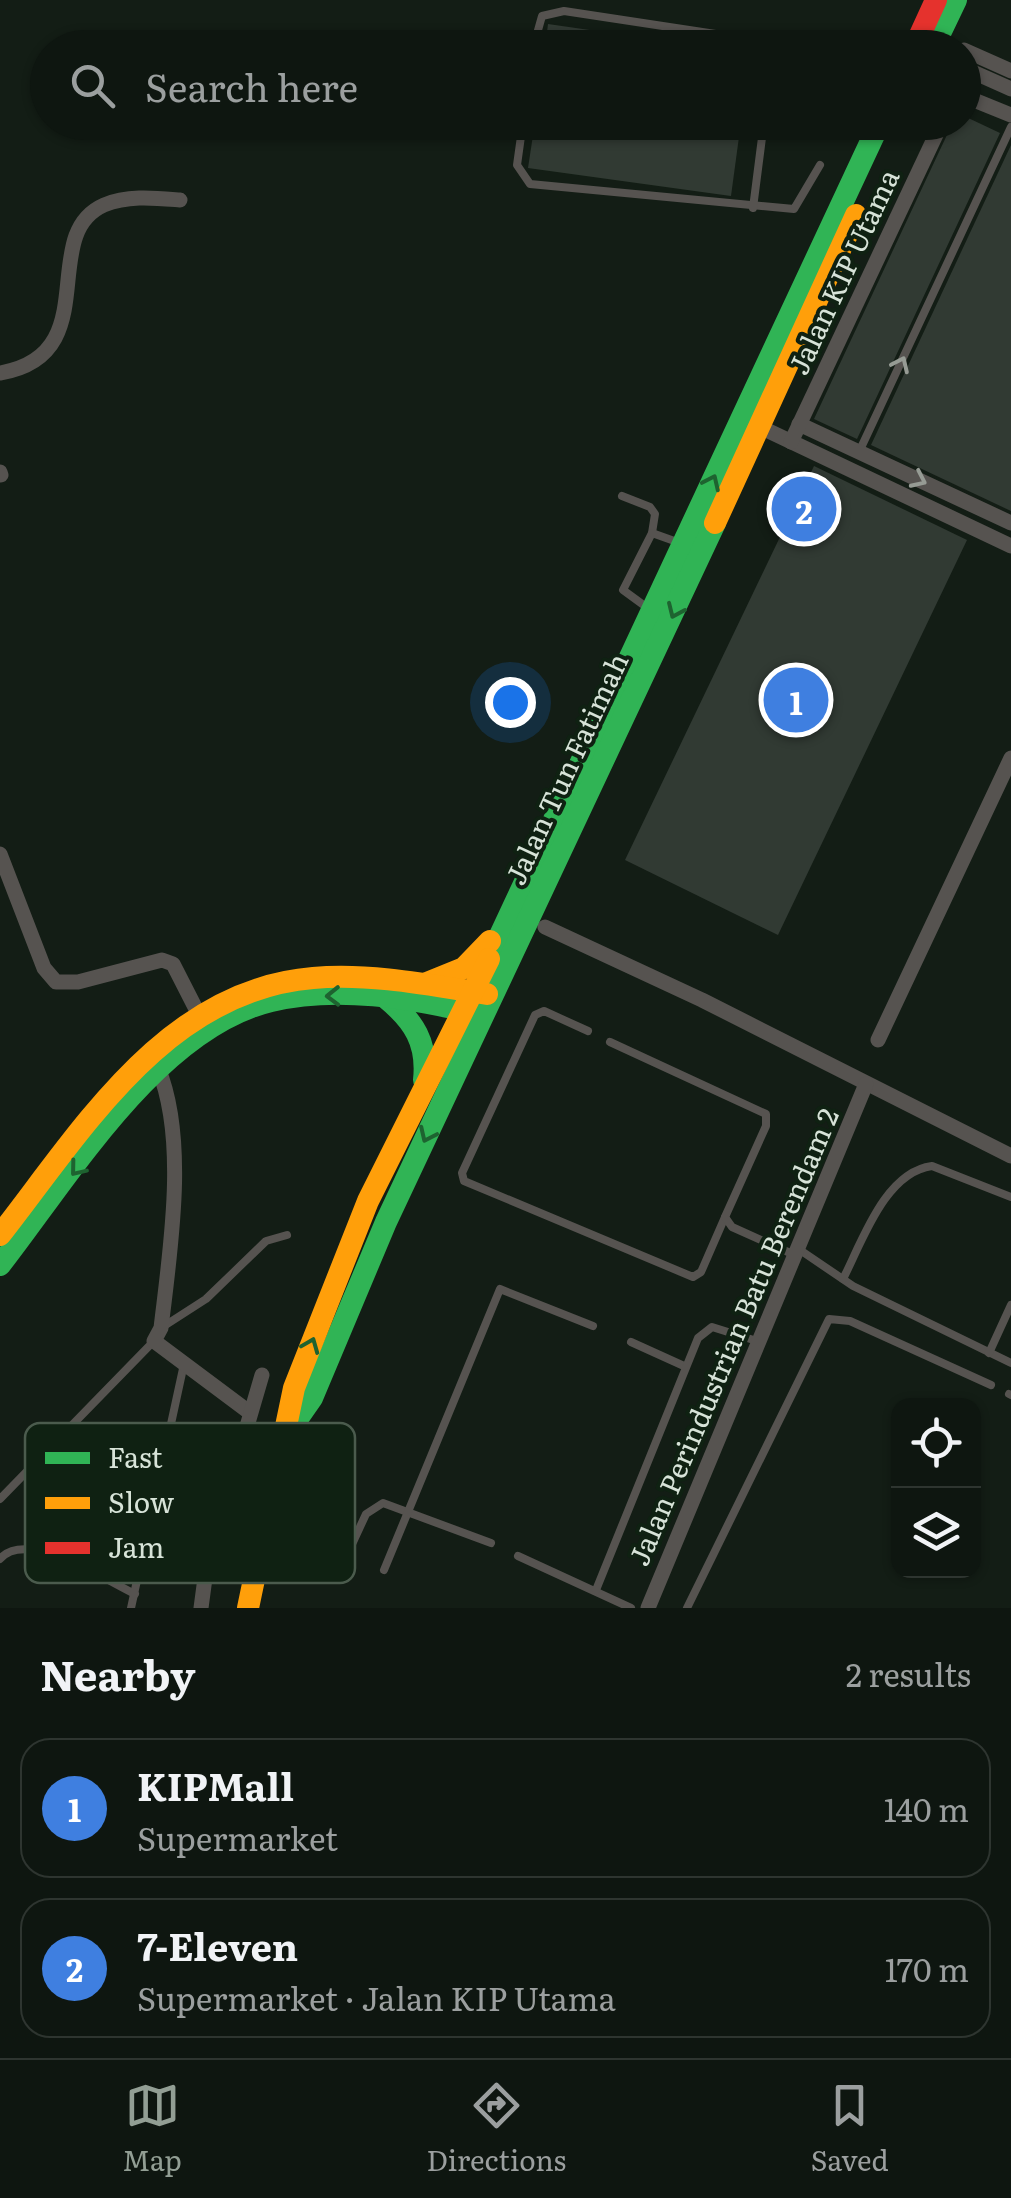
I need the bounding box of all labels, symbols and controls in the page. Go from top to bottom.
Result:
search box [30,30,981,140]
text: Search here [145,57,358,114]
icon: search [65,58,120,113]
street label: Jalan KIP Utama [776,161,908,381]
one-way arrow [888,356,908,374]
one-way arrow [909,468,927,488]
pin: 2 [772,472,836,546]
one-way arrow [700,474,720,492]
one-way arrow [667,601,687,619]
street label: Jalan Tun Fatimah [493,645,637,891]
pin: 1 [764,662,828,738]
your location [485,677,536,728]
one-way arrow [325,986,341,1007]
street label: Jalan Perindustrian Batu Berendam 2 [616,1101,848,1572]
one-way arrow [419,1124,439,1142]
one-way arrow [71,1158,89,1176]
one-way arrow [299,1337,319,1355]
map controls [891,1398,981,1578]
button: locate [891,1398,981,1488]
legend [25,1423,355,1583]
text: Fast [108,1435,163,1477]
text: Slow [108,1480,174,1522]
button: layers [891,1488,981,1578]
text: Jam [108,1525,164,1567]
text: Nearby [40,1642,196,1704]
text: 2 results [846,1649,971,1697]
text: KIPMall [137,1756,294,1813]
text: 1 [68,1784,81,1832]
text: 140 m [884,1784,969,1832]
text: Supermarket [137,1813,338,1861]
text: 7-Eleven [137,1916,298,1973]
text: 2 [66,1944,83,1992]
text: 170 m [885,1944,969,1992]
text: Supermarket · Jalan KIP Utama [137,1973,616,2021]
tab: Map [122,2078,182,2180]
tab: Directions [426,2078,566,2180]
tab: Saved [811,2078,889,2180]

